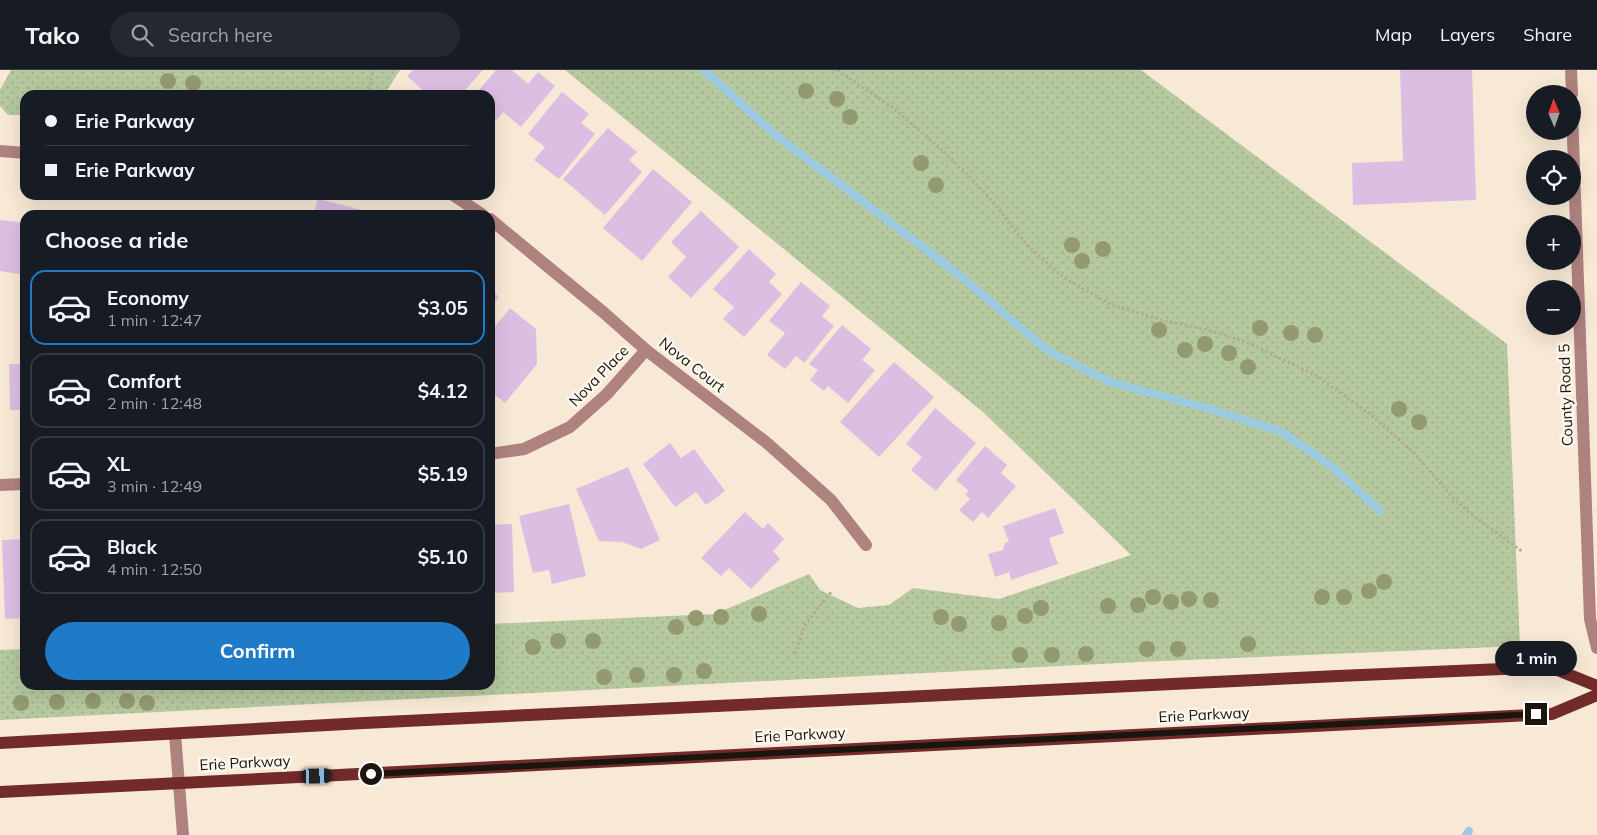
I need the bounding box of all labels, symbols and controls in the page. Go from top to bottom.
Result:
search box [110,12,460,57]
text: Tako [25,20,80,50]
icon: search [128,21,156,49]
text: Search here [168,23,273,47]
text: Map [1375,23,1412,46]
text: Layers [1440,23,1495,46]
text: Share [1523,23,1572,46]
north arrow [1526,85,1581,140]
map controls [1526,85,1581,335]
text: Erie Parkway [75,109,195,133]
button: locate [1526,150,1581,205]
text: Erie Parkway [75,158,195,182]
button: + [1526,215,1581,270]
text: Choose a ride [45,226,188,254]
button: − [1526,280,1581,335]
icon: car [47,285,92,330]
text: Economy [107,286,189,310]
text: $3.05 [418,296,468,320]
text: 1 min · 12:47 [107,310,202,330]
street label: Nova Court [656,333,729,396]
street label: Nova Place [565,341,633,410]
street label: County Road 5 [1554,343,1577,447]
icon: car [47,368,92,413]
text: Comfort [107,369,181,393]
text: $4.12 [418,379,468,403]
text: 2 min · 12:48 [107,393,202,413]
icon: car [47,451,92,496]
text: XL [107,452,130,476]
text: $5.19 [418,462,468,486]
text: 3 min · 12:49 [107,476,202,496]
icon: car [47,534,92,579]
text: Black [107,535,157,559]
text: $5.10 [418,545,468,569]
text: 4 min · 12:50 [107,559,202,579]
button: Confirm [45,622,470,680]
callout: 1 min [1495,642,1577,676]
text: 1 min [1515,648,1557,668]
street label: Erie Parkway [1158,703,1250,726]
route end [1525,703,1547,725]
street label: Erie Parkway [754,723,846,746]
street label: Erie Parkway [199,751,291,774]
route start [360,763,382,785]
car [301,768,332,784]

